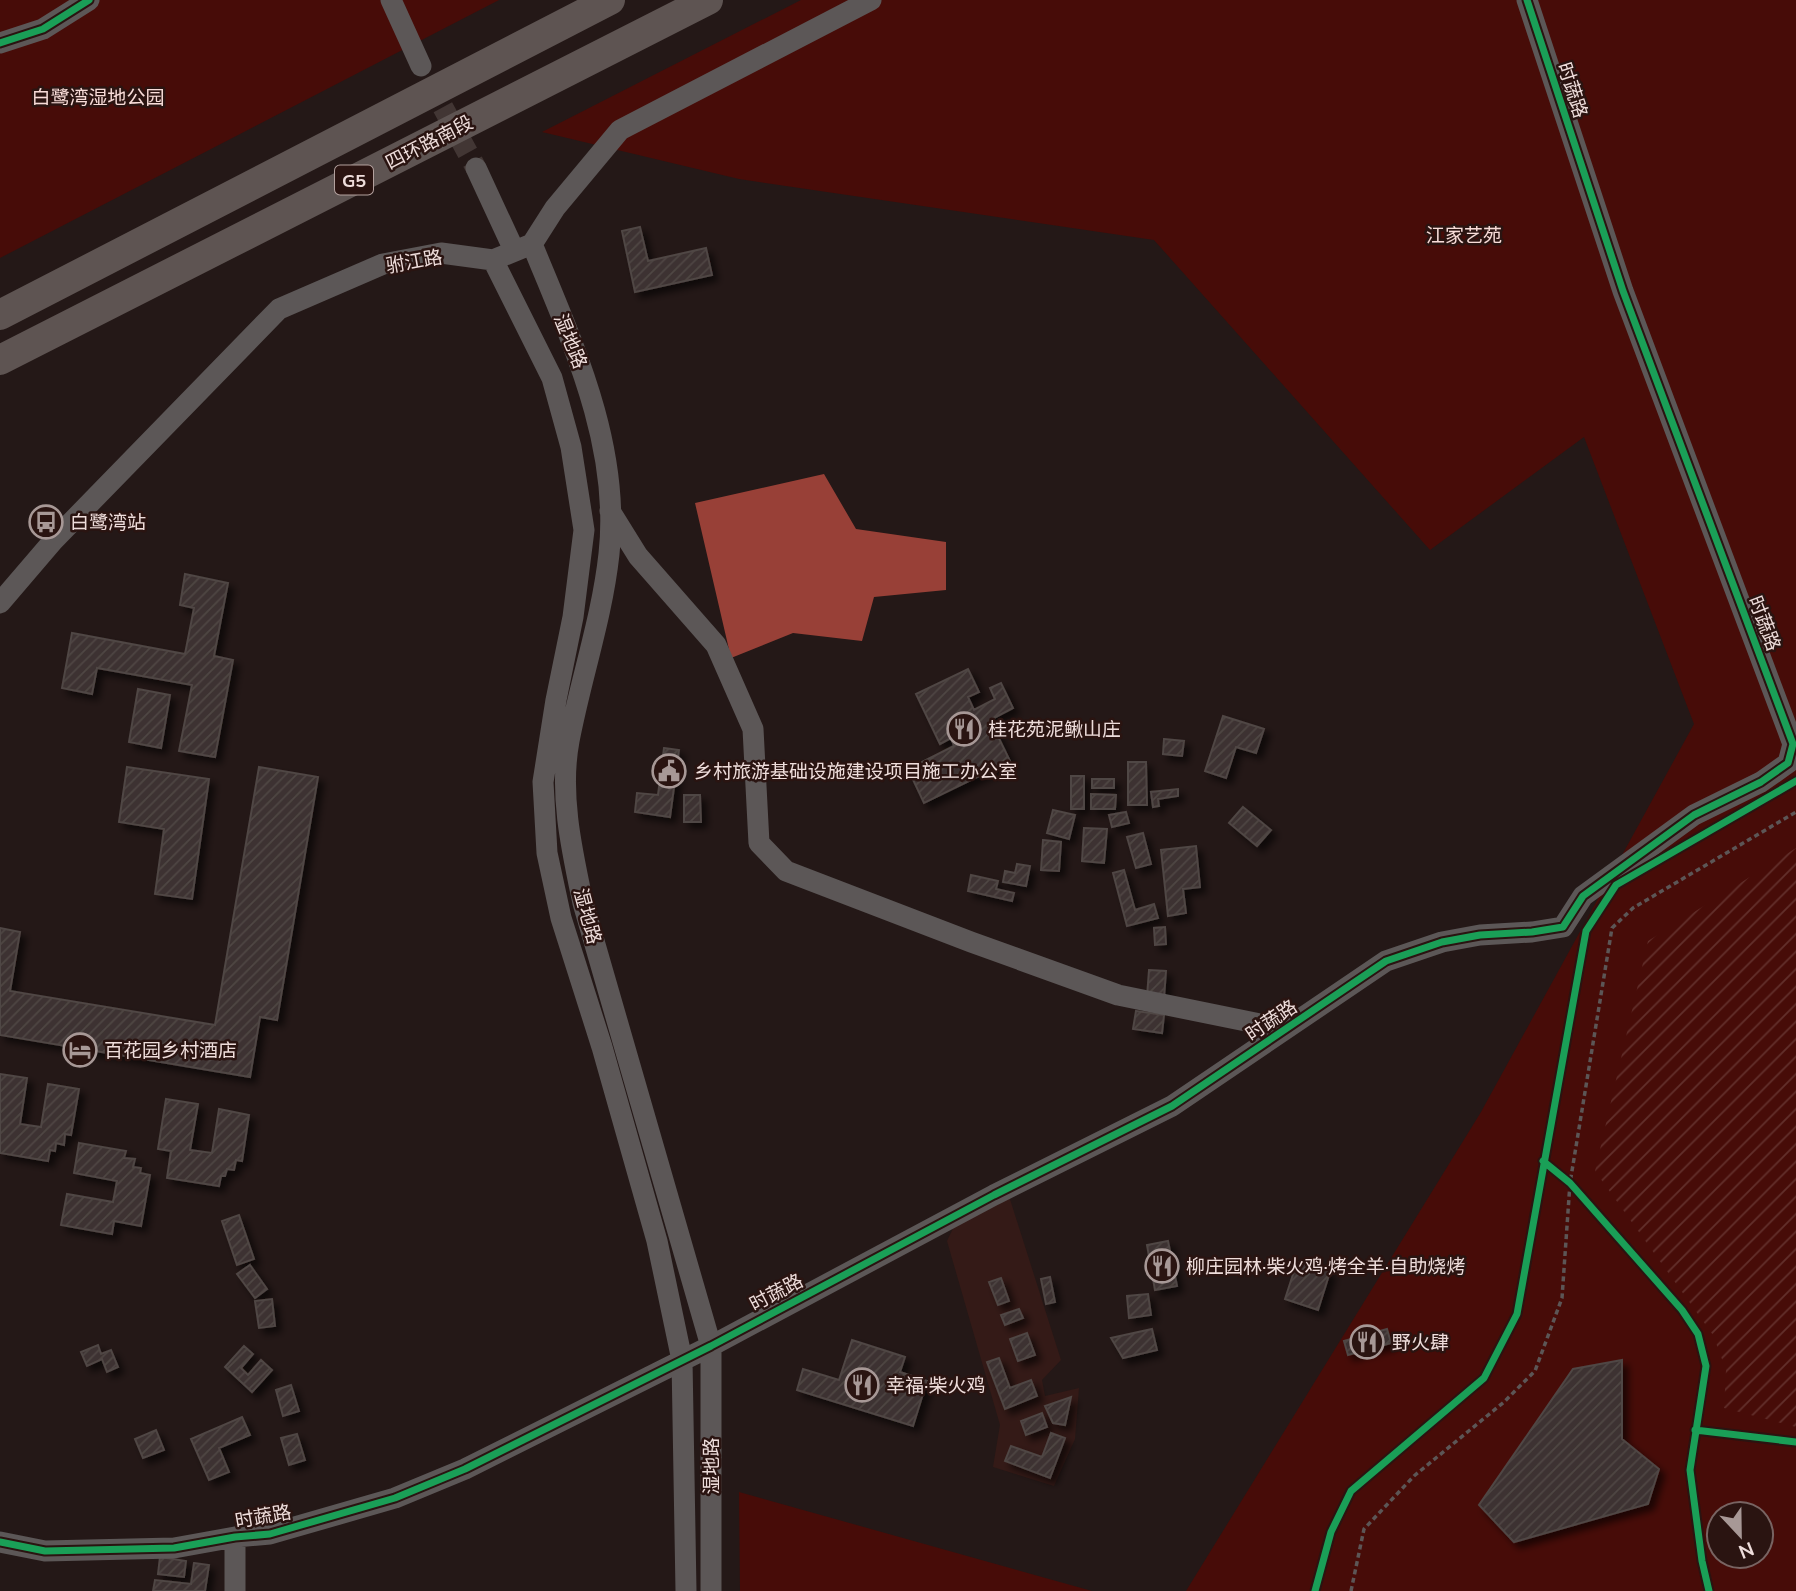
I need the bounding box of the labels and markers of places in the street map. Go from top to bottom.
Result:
bus stop icon: 白鹭湾站 [27,503,65,541]
place label: 白鹭湾站 [70,510,146,534]
restaurant icon: 桂花苑泥鳅山庄 [945,710,983,748]
place label: 桂花苑泥鳅山庄 [988,717,1121,741]
public building icon: 乡村旅游基础设施建设项目施工办公室 [650,752,688,790]
place label: 乡村旅游基础设施建设项目施工办公室 [694,759,1017,783]
hotel icon: 百花园乡村酒店 [61,1031,99,1069]
place label: 百花园乡村酒店 [104,1038,237,1062]
restaurant icon: 柳庄园林·柴火鸡·烤全羊·自助烧烤 [1143,1247,1181,1285]
place label: 柳庄园林·柴火鸡·烤全羊·自助烧烤 [1186,1254,1465,1278]
restaurant icon: 野火肆 [1348,1323,1386,1361]
place label: 野火肆 [1392,1330,1449,1354]
restaurant icon: 幸福·柴火鸡 [843,1366,881,1404]
place label: 幸福·柴火鸡 [886,1373,985,1397]

